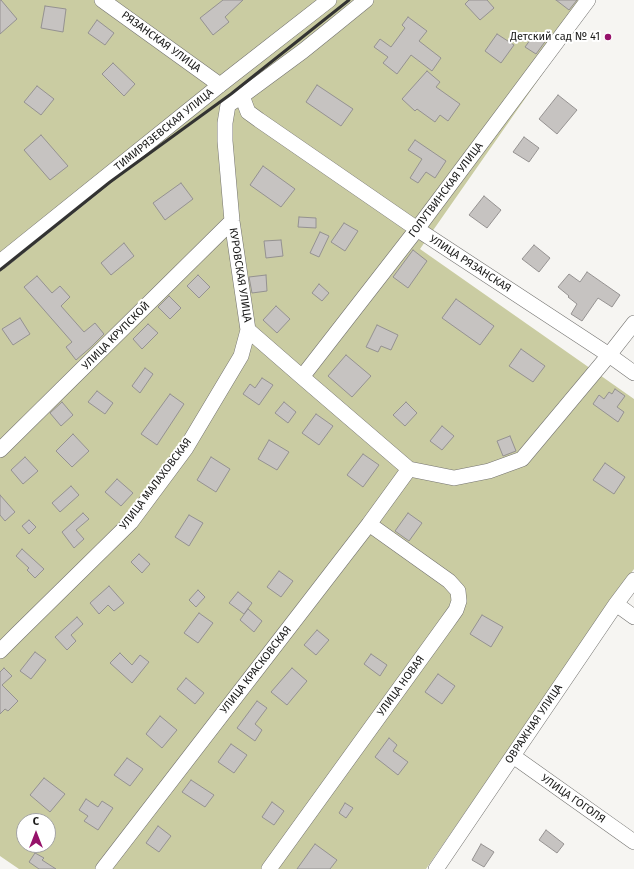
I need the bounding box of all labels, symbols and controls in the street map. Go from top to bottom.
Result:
street label: РЯЗАНСКАЯ УЛИЦА [119,9,203,75]
place label: Детский сад № 41 [510,30,600,44]
marker: Детский сад № 41 [603,32,613,42]
street label: ТИМИРЯЗЕВСКАЯ УЛИЦА [112,86,216,174]
street label: ГОЛУТВИНСКАЯ УЛИЦА [406,140,486,240]
street label: КУРОВСКАЯ УЛИЦА [226,227,254,323]
street label: УЛИЦА РЯЗАНСКАЯ [427,233,513,295]
street label: УЛИЦА КРУПСКОЙ [79,299,153,373]
street label: УЛИЦА МАЛАХОВСКАЯ [117,436,195,532]
street label: УЛИЦА КРАСКОВСКАЯ [218,623,294,717]
street label: УЛИЦА НОВАЯ [375,653,427,719]
street label: ОВРАЖНАЯ УЛИЦА [503,682,565,766]
street label: УЛИЦА ГОГОЛЯ [538,772,608,826]
north arrow [16,813,56,853]
text: С [33,815,39,828]

